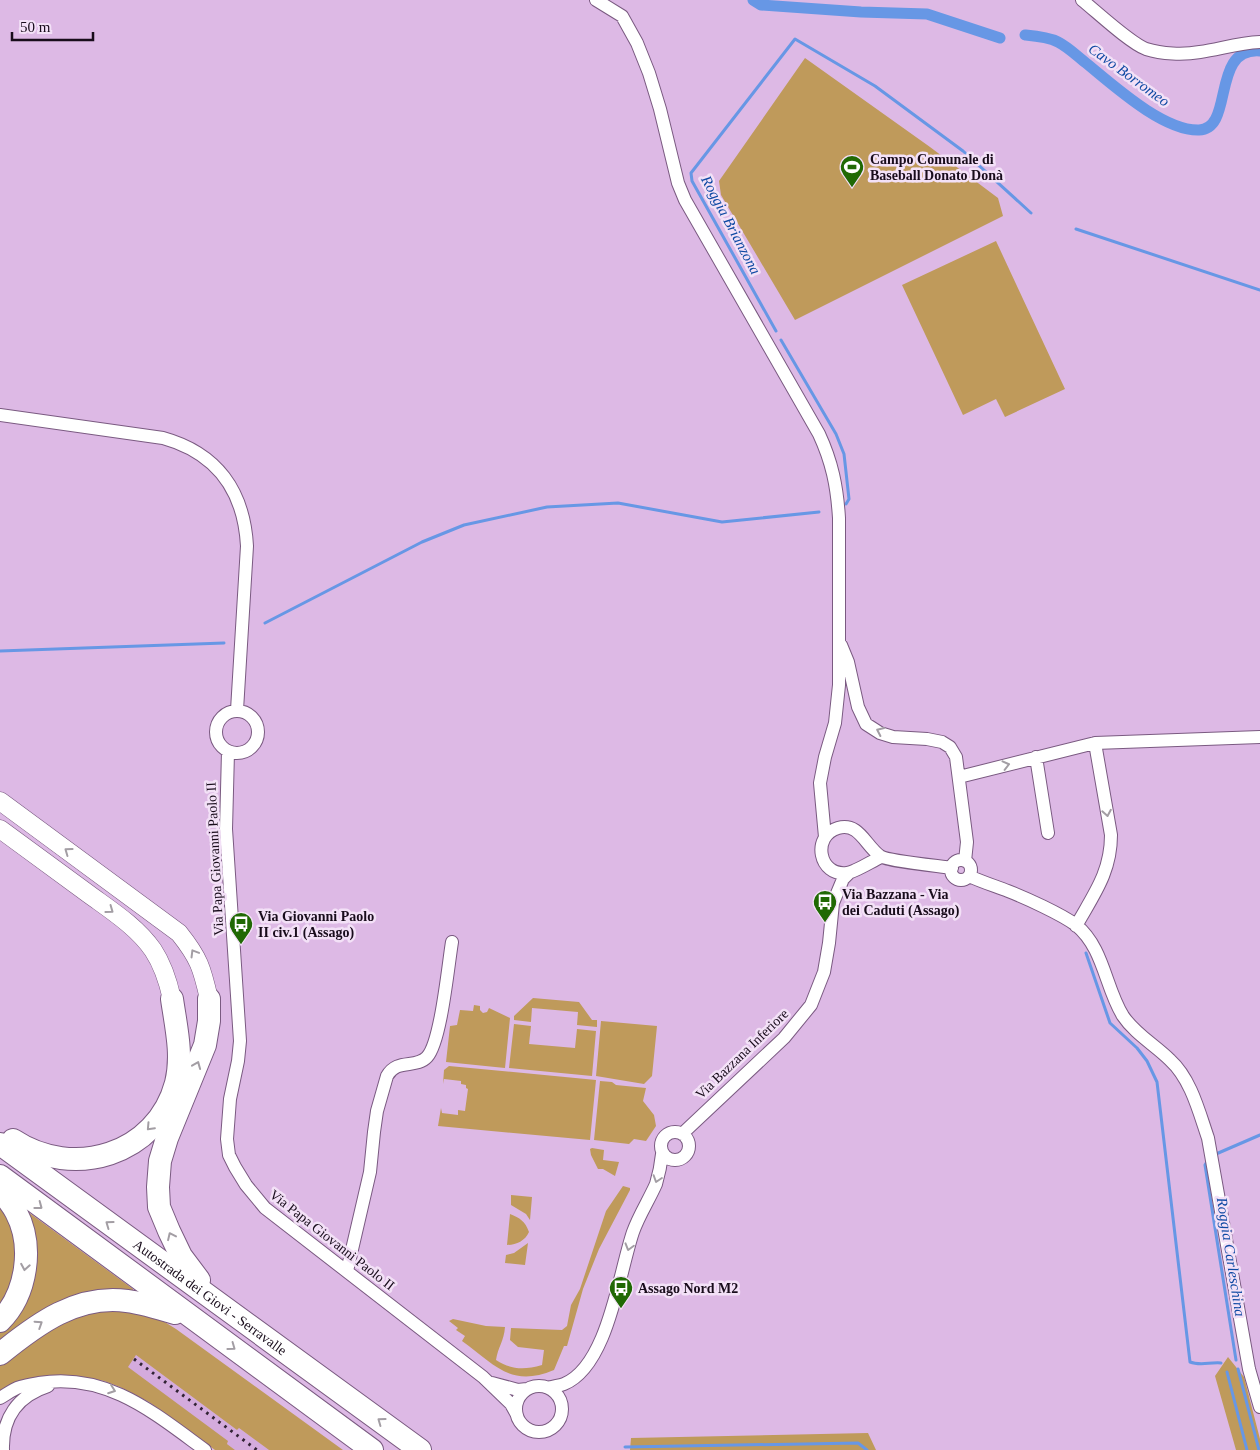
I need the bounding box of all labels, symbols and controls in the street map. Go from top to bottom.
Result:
scale bar [12,10,94,42]
text: 50 m [20,19,51,35]
water label: Cavo Borromeo [1086,40,1173,110]
place label: Campo Comunale di Baseball Donato Donà [870,152,1003,183]
sports icon: Campo Comunale di Baseball Donato Donà [839,154,865,188]
water label: Roggia Brianzona [698,172,764,277]
one-way arrow [876,727,885,737]
one-way arrow [1002,760,1011,771]
street label: Via Papa Giovanni Paolo II [203,781,227,936]
one-way arrow [1102,808,1112,817]
one-way arrow [64,848,74,857]
place label: Via Bazzana - Via dei Caduti (Assago) [842,887,960,919]
bus stop icon: Via Bazzana - Via dei Caduti (Assago) [812,889,838,923]
one-way arrow [104,904,113,912]
place label: Via Giovanni Paolo II civ.1 (Assago) [258,909,374,941]
bus stop icon: Via Giovanni Paolo II civ.1 (Assago) [228,911,254,945]
one-way arrow [190,949,200,958]
street label: Via Bazzana Inferiore [693,1006,791,1102]
one-way arrow [190,1061,201,1070]
one-way arrow [147,1122,156,1131]
one-way arrow [652,1174,662,1182]
street label: Via Papa Giovanni Paolo II [267,1187,398,1293]
water label: Roggia Carleschina [1214,1195,1248,1318]
one-way arrow [33,1200,42,1208]
one-way arrow [106,1221,115,1229]
one-way arrow [167,1232,177,1241]
street label: Autostrada dei Giovi - Serravalle [131,1236,290,1358]
one-way arrow [624,1242,634,1250]
one-way arrow [20,1263,30,1272]
bus stop icon: Assago Nord M2 [608,1275,634,1309]
place label: Assago Nord M2 [638,1281,738,1296]
one-way arrow [34,1321,43,1331]
one-way arrow [226,1341,236,1350]
one-way arrow [107,1384,116,1394]
one-way arrow [377,1418,387,1427]

